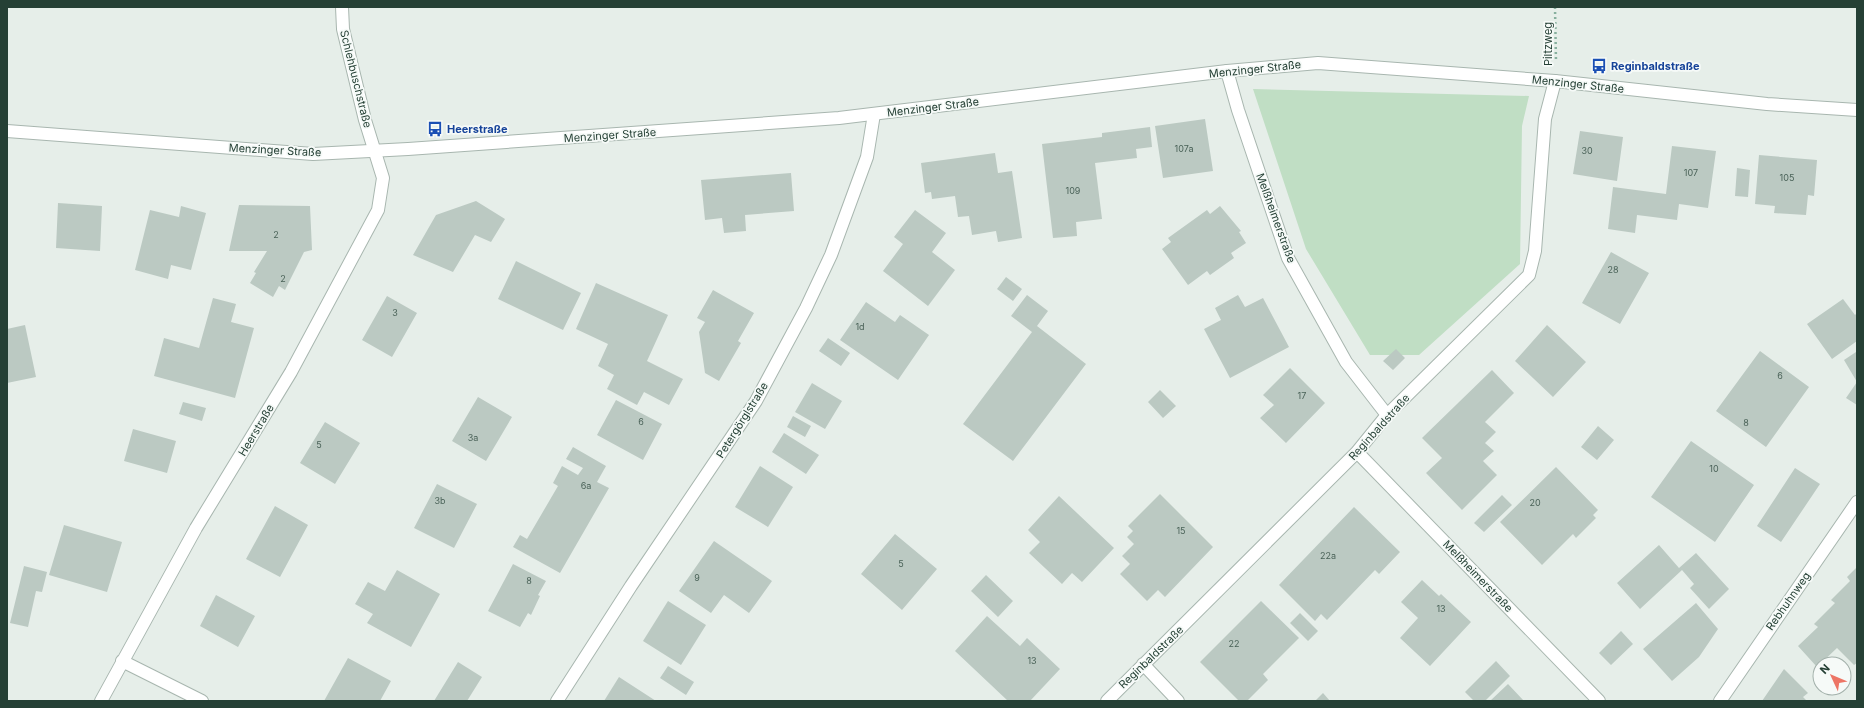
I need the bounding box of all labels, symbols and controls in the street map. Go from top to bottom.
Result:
street label: Piltzweg [1541,22,1555,66]
street label: Schlehbuschstraße [337,29,375,129]
street label: Menzinger Straße [1208,57,1302,81]
bus stop icon: Reginbaldstraße [1590,57,1608,75]
place label: Reginbaldstraße [1611,59,1700,73]
street label: Menzinger Straße [1531,72,1625,96]
street label: Menzinger Straße [886,94,980,120]
bus stop icon: Heerstraße [426,120,444,138]
place label: Heerstraße [447,122,508,136]
street label: Menzinger Straße [563,125,657,145]
street label: Menzinger Straße [228,141,322,159]
house number: 107a [1175,143,1193,154]
house number: 30 [1581,145,1593,156]
house number: 107 [1684,167,1698,178]
street label: Melßheimerstraße [1253,171,1299,265]
house number: 105 [1780,172,1794,183]
house number: 109 [1066,185,1081,196]
house number: 2 [273,229,279,240]
house number: 28 [1607,264,1619,275]
house number: 2 [280,273,286,284]
house number: 3 [392,307,398,318]
house number: 1d [855,321,865,332]
house number: 6 [1777,370,1783,381]
street label: Petergörglstraße [713,379,771,461]
house number: 17 [1298,390,1306,401]
street label: Reginbaldstraße [1346,391,1412,463]
street label: Heerstraße [235,402,277,458]
house number: 6 [638,416,644,427]
house number: 8 [1743,417,1749,428]
house number: 3a [468,432,478,443]
house number: 5 [316,439,322,450]
house number: 10 [1709,463,1719,474]
house number: 6a [581,480,591,491]
house number: 3b [434,495,446,506]
house number: 20 [1529,497,1541,508]
house number: 15 [1176,525,1186,536]
street label: Melßheimerstraße [1440,537,1516,615]
house number: 22a [1320,550,1336,561]
house number: 5 [898,558,904,569]
street label: Rebhuhnweg [1763,569,1813,633]
house number: 9 [694,572,700,583]
house number: 8 [526,575,532,586]
house number: 13 [1436,603,1446,614]
street label: Reginbaldstraße [1116,623,1186,691]
house number: 22 [1229,638,1239,649]
house number: 13 [1027,655,1037,666]
north arrow [1812,656,1852,696]
text: N [1817,661,1833,677]

